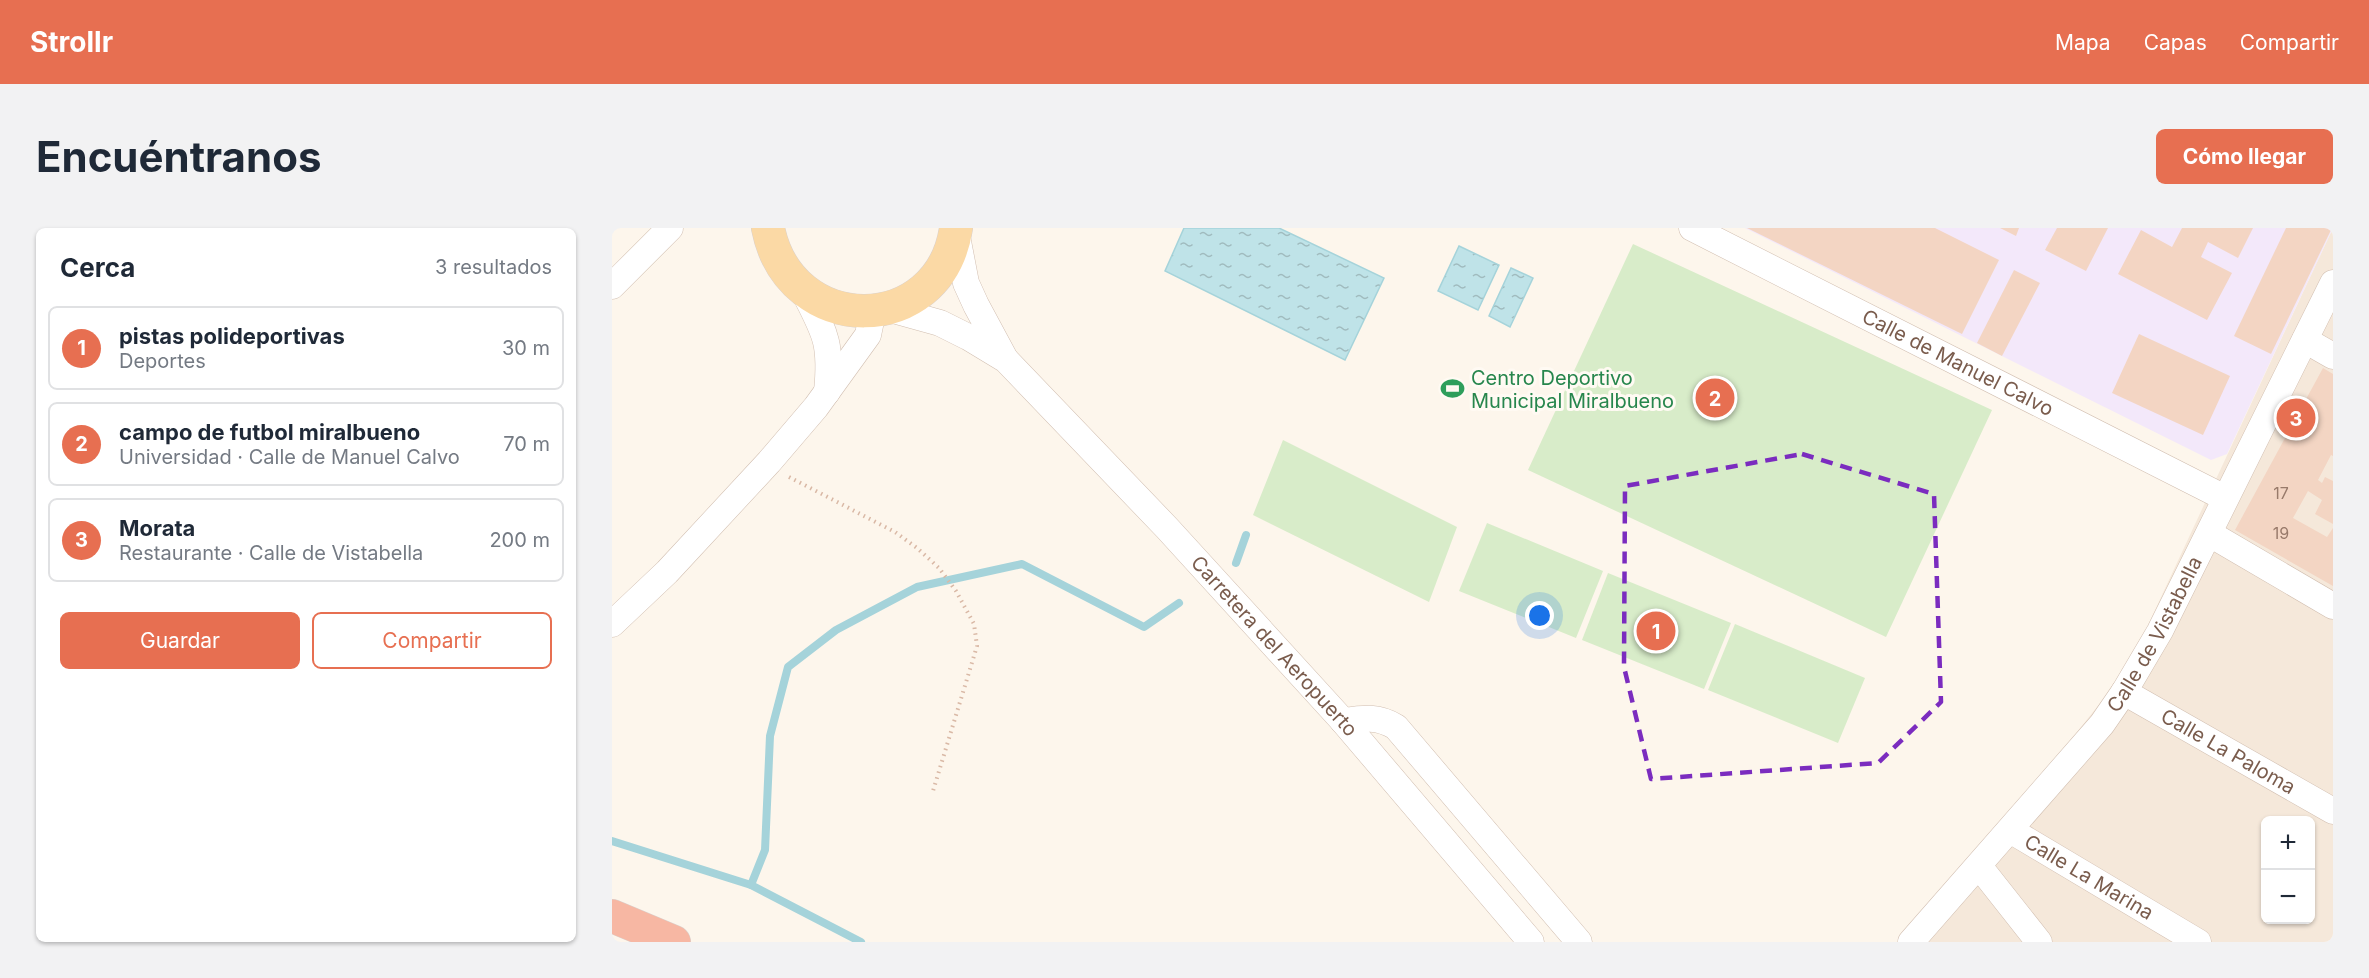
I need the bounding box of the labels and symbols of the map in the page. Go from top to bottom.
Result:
street label: Calle de Manuel Calvo [1858,304,2057,421]
place label: Centro Deportivo Municipal Miralbueno [1471,366,1674,413]
sports icon: Centro Deportivo Municipal Miralbueno [1440,376,1466,402]
pin: 2 [1696,376,1734,420]
pin: 3 [2276,396,2316,441]
house number: 17 [2273,483,2289,503]
house number: 19 [2273,523,2289,543]
street label: Carretera del Aeropuerto [1186,551,1363,741]
street label: Calle de Vistabella [2102,553,2207,717]
your location [1525,601,1554,630]
pin: 1 [1636,608,1676,654]
street label: Calle La Paloma [2157,704,2300,799]
street label: Calle La Marina [2020,829,2158,925]

